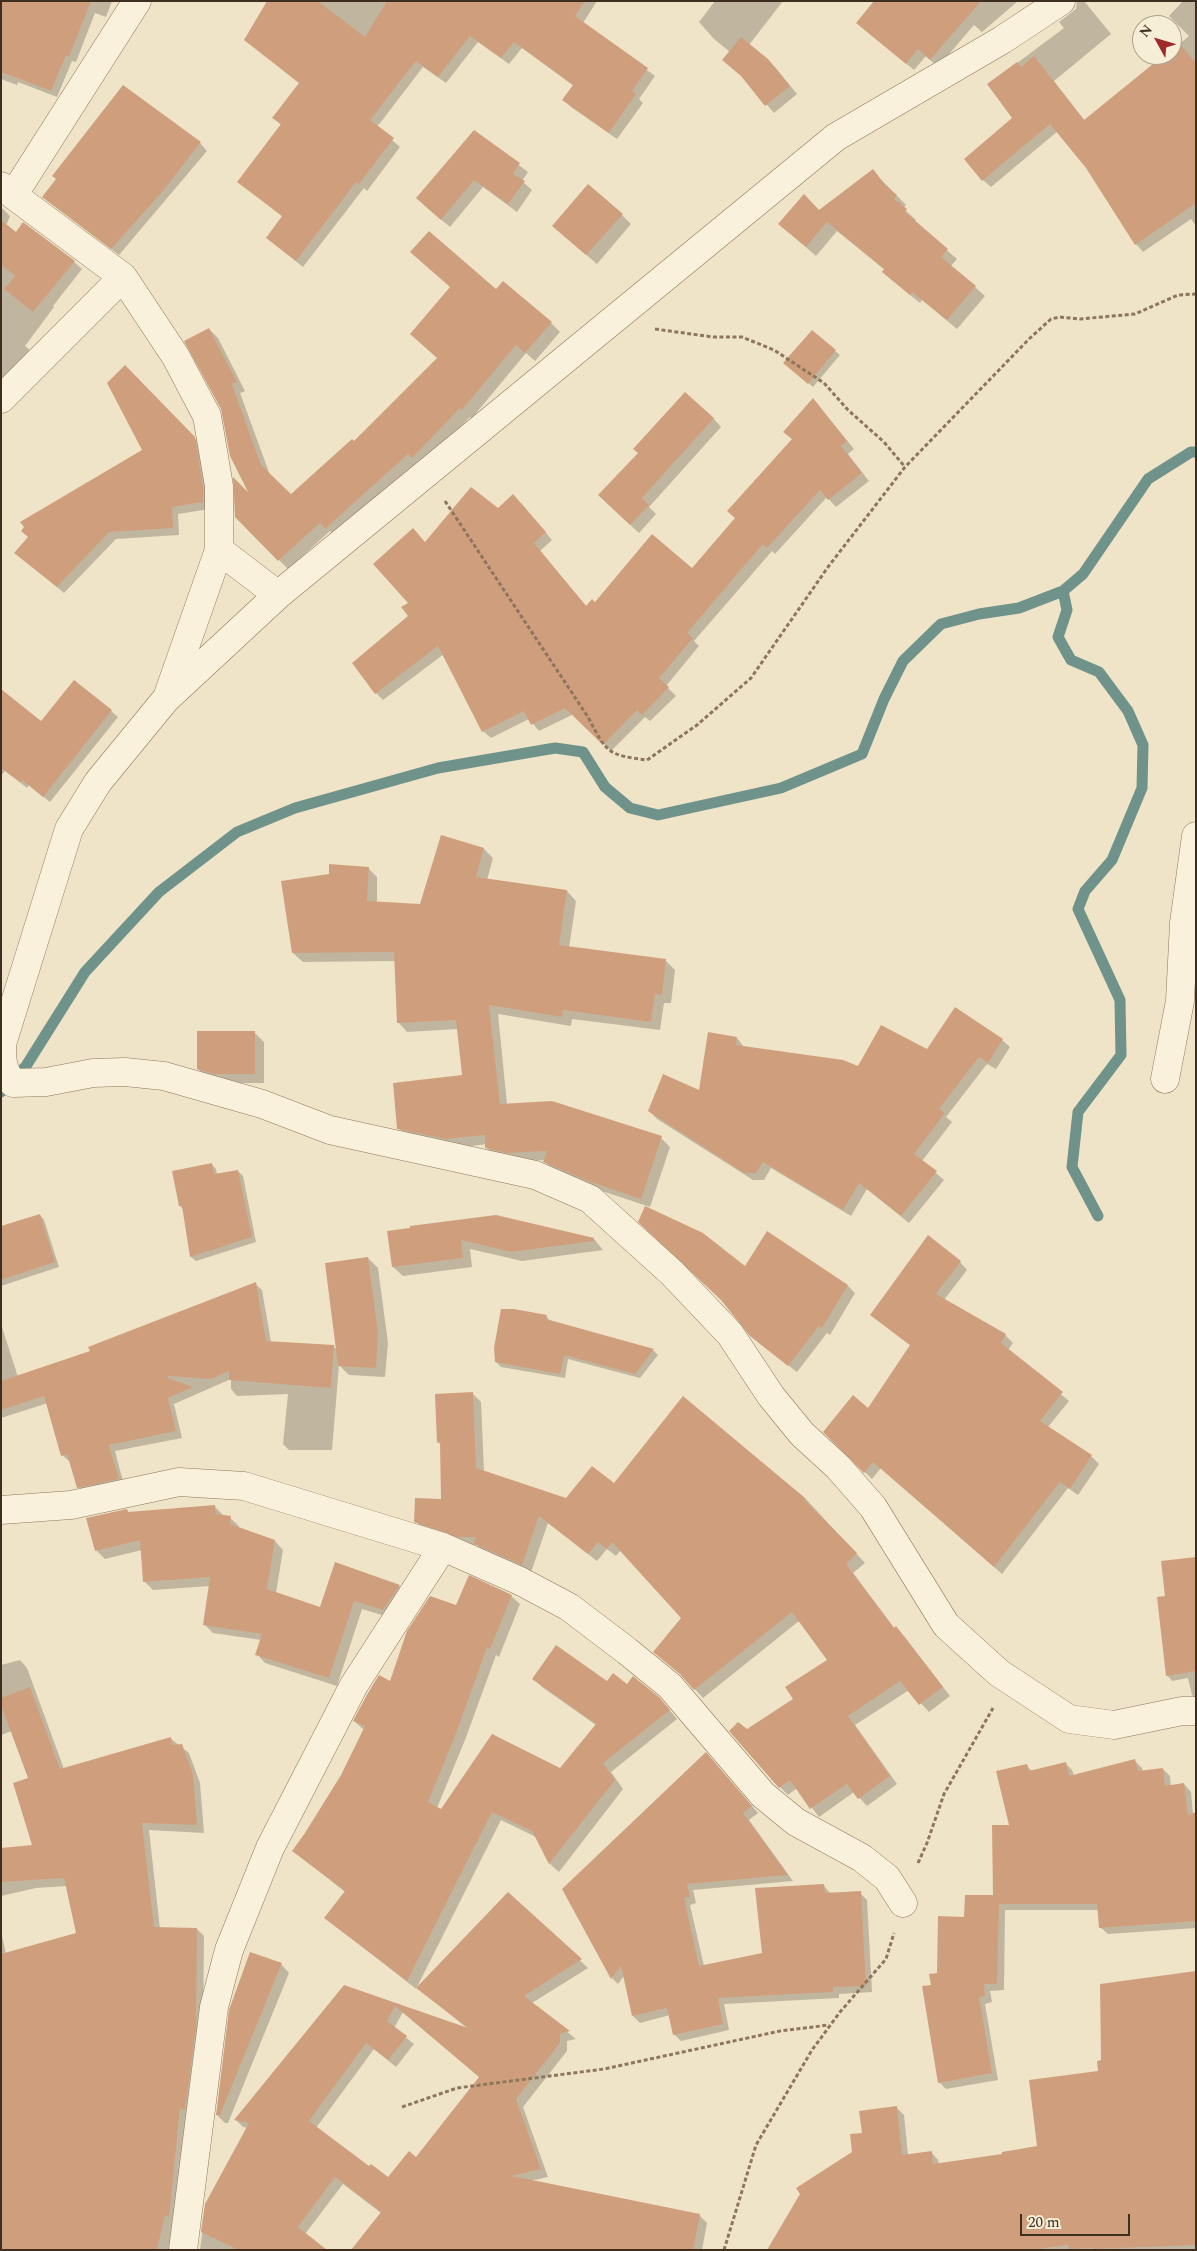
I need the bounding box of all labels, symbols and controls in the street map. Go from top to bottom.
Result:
north arrow [1132,15,1182,65]
text: N [1134,20,1157,42]
scale bar [1022,2204,1132,2236]
text: 20 m [1028,2211,1060,2234]

